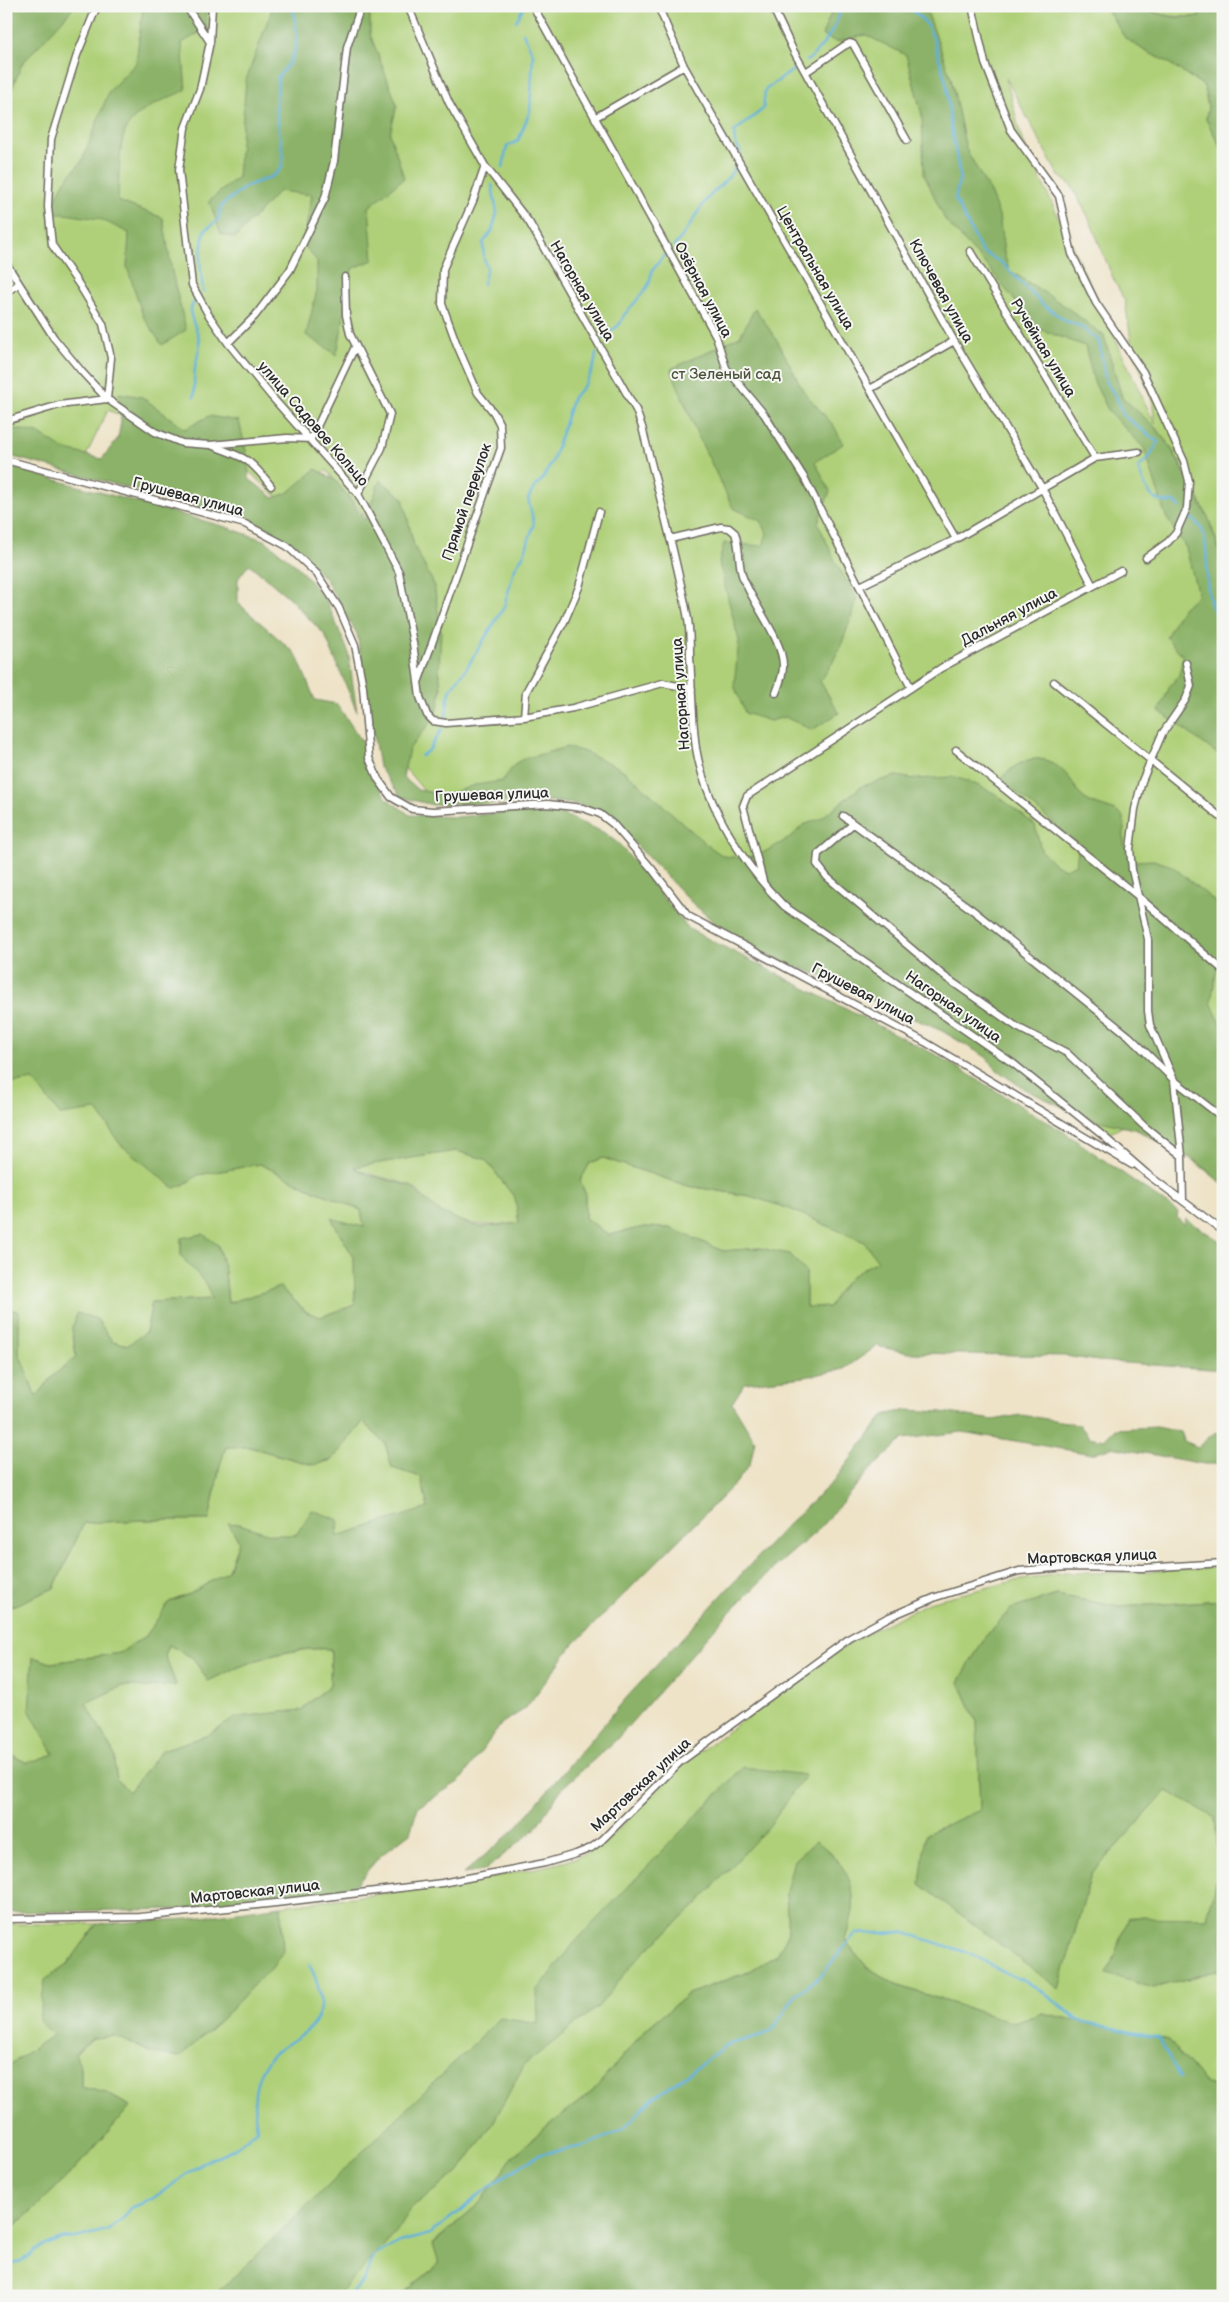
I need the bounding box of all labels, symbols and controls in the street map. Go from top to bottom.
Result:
street label: Центральная улица [772,203,858,333]
street label: Ключевая улица [905,236,978,346]
street label: Нагорная улица [546,237,619,345]
street label: Озёрная улица [670,239,736,341]
street label: Ручейная улица [1006,295,1080,401]
street label: улица Садовое Кольцо [253,358,373,491]
park label: ст Зеленый сад [671,365,781,384]
street label: Прямой переулок [438,441,496,563]
street label: Грушевая улица [130,473,246,521]
street label: Дальняя улица [958,584,1060,650]
street label: Нагорная улица [668,637,694,751]
street label: Грушевая улица [435,784,550,806]
street label: Грушевая улица [808,959,918,1029]
street label: Нагорная улица [901,967,1005,1047]
street label: Мартовская улица [1027,1545,1157,1569]
street label: Мартовская улица [587,1734,695,1836]
street label: Мартовская улица [189,1876,321,1908]

